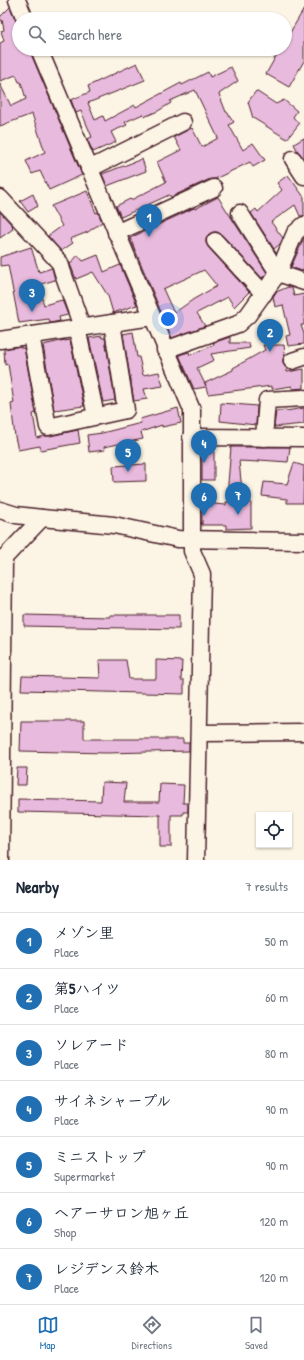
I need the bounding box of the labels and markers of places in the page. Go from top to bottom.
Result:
pin: 1 [136,204,162,237]
pin: 3 [19,279,45,312]
pin: 2 [257,319,283,352]
pin: 4 [191,430,217,463]
pin: 5 [115,439,141,472]
pin: 7 [225,482,251,515]
pin: 6 [191,483,217,516]

